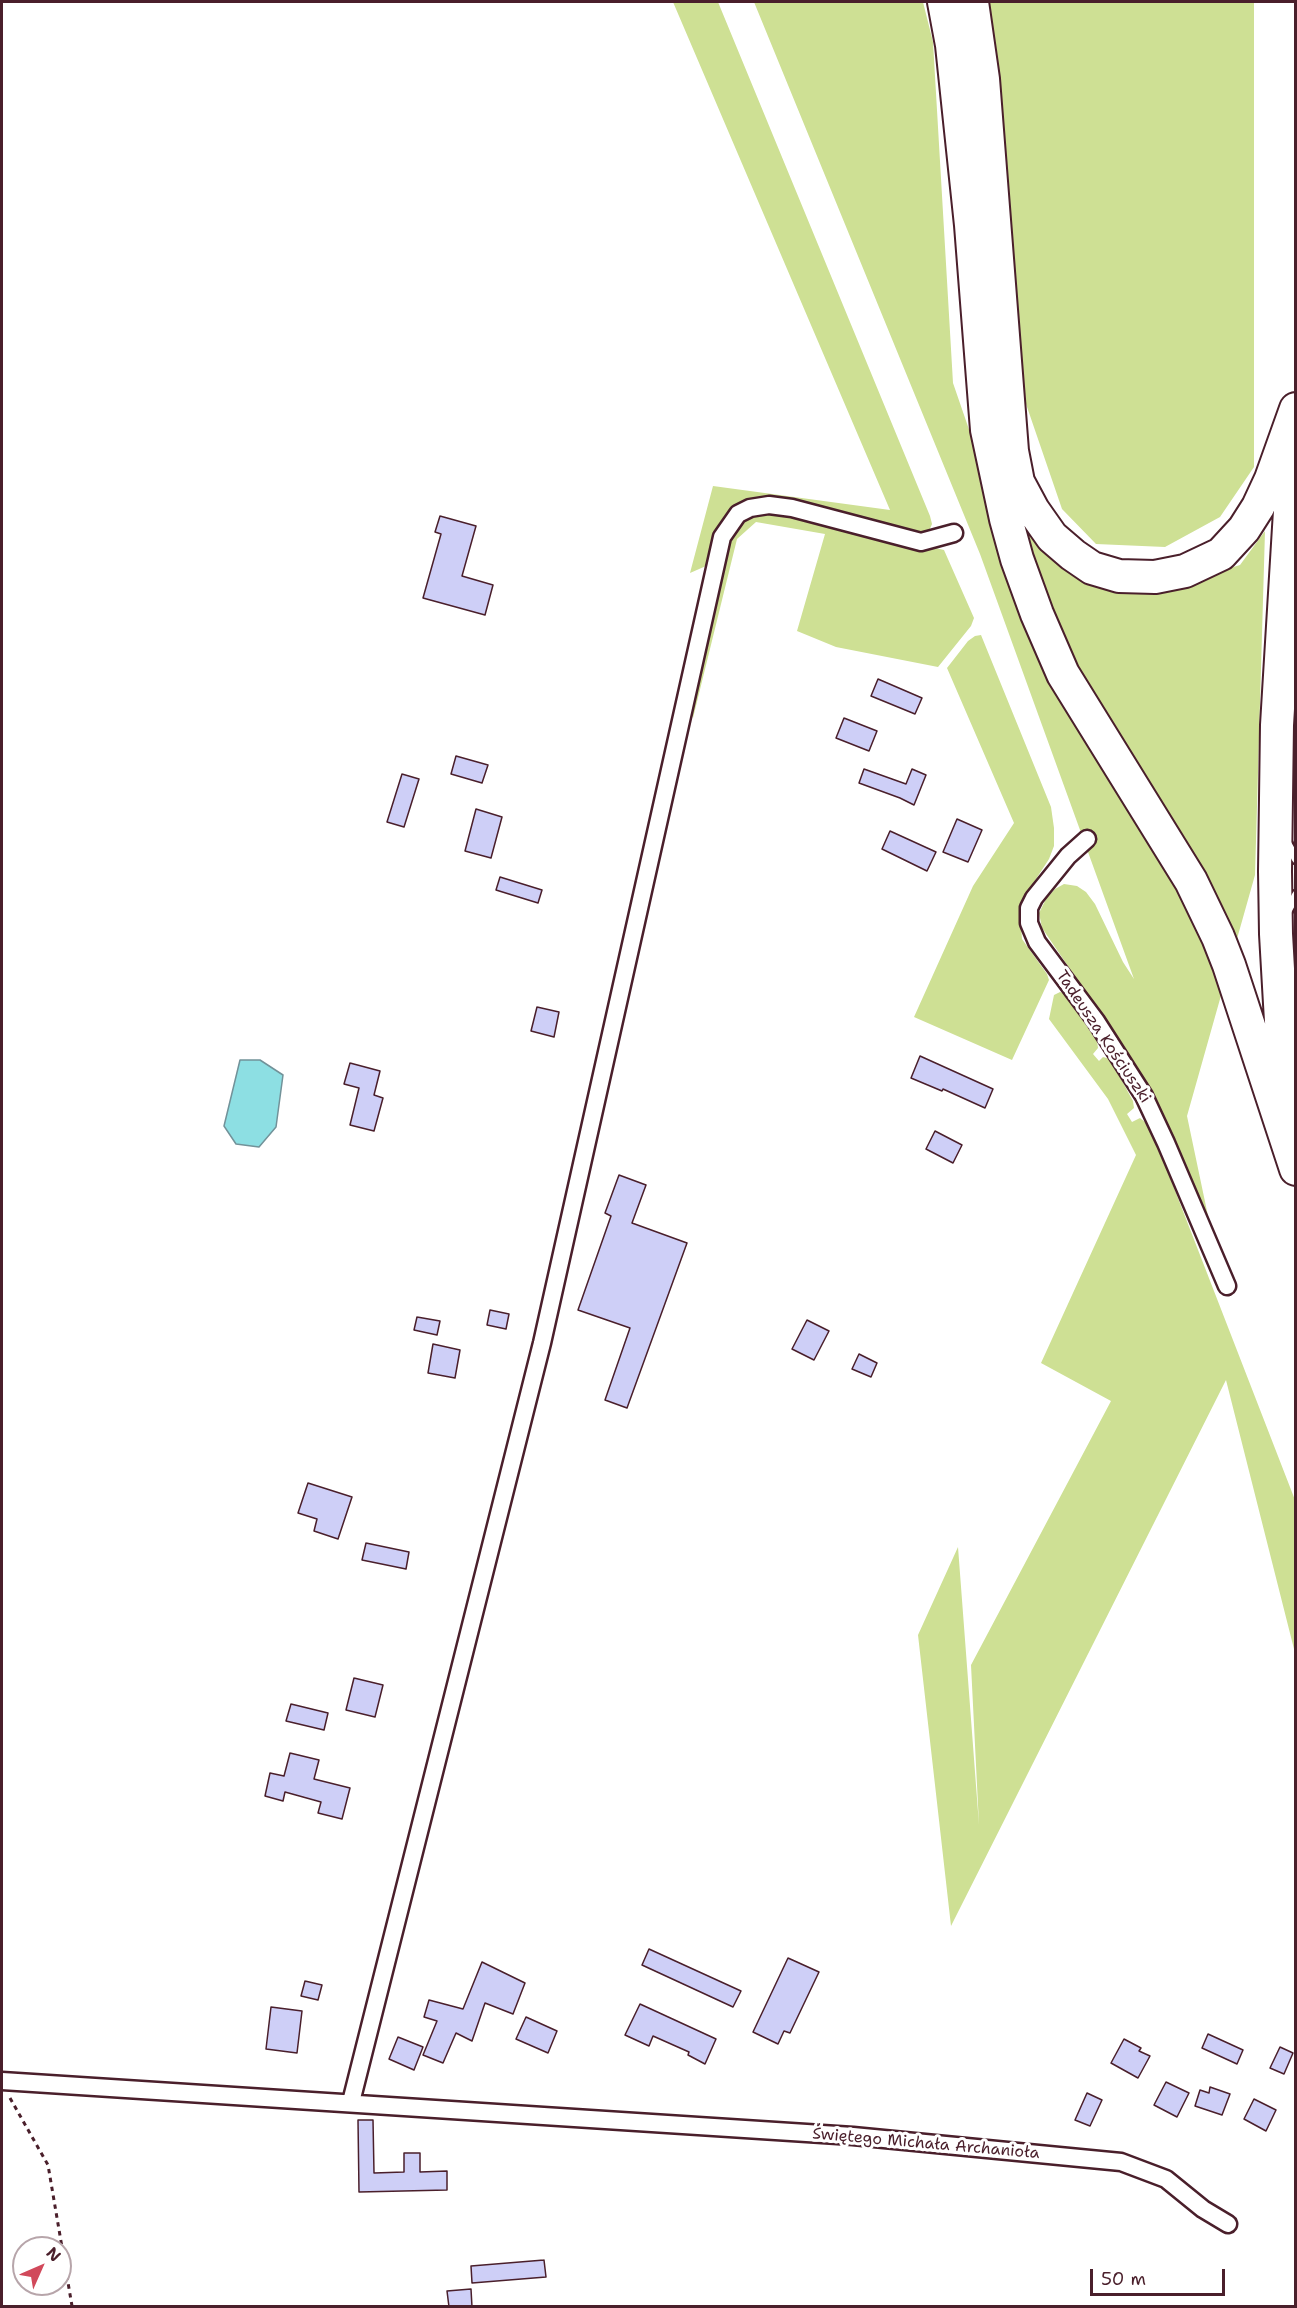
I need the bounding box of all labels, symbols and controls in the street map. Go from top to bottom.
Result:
street label: Tadeusza Kościuszki [1051,967,1155,1107]
street label: Świętego Michała Archanioła [812,2124,1040,2164]
north arrow [12,2236,72,2296]
text: N [42,2242,66,2266]
scale bar [1093,2257,1228,2295]
text: 50 m [1101,2267,1146,2291]

